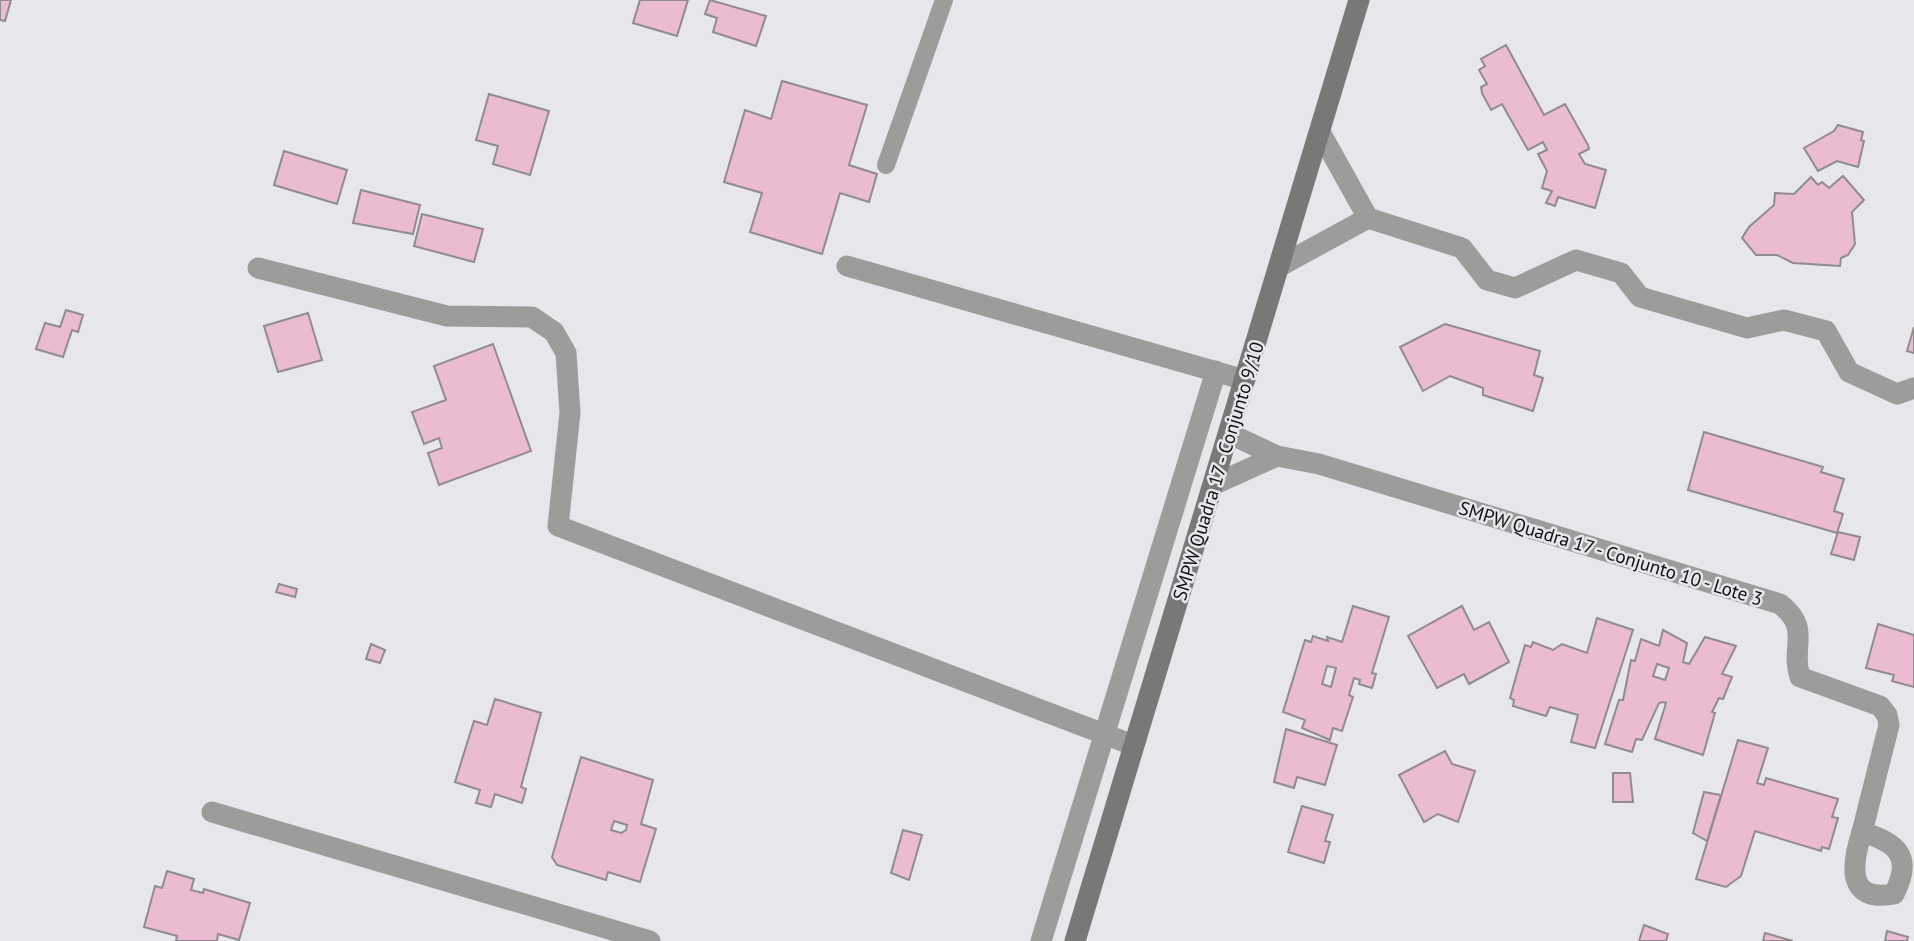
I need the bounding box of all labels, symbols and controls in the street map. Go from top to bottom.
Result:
street label: SMPW Quadra 17 - Conjunto 9/10 [1167,339,1269,603]
street label: SMPW Quadra 17 - Conjunto 10 - Lote 3 [1456,495,1766,611]

